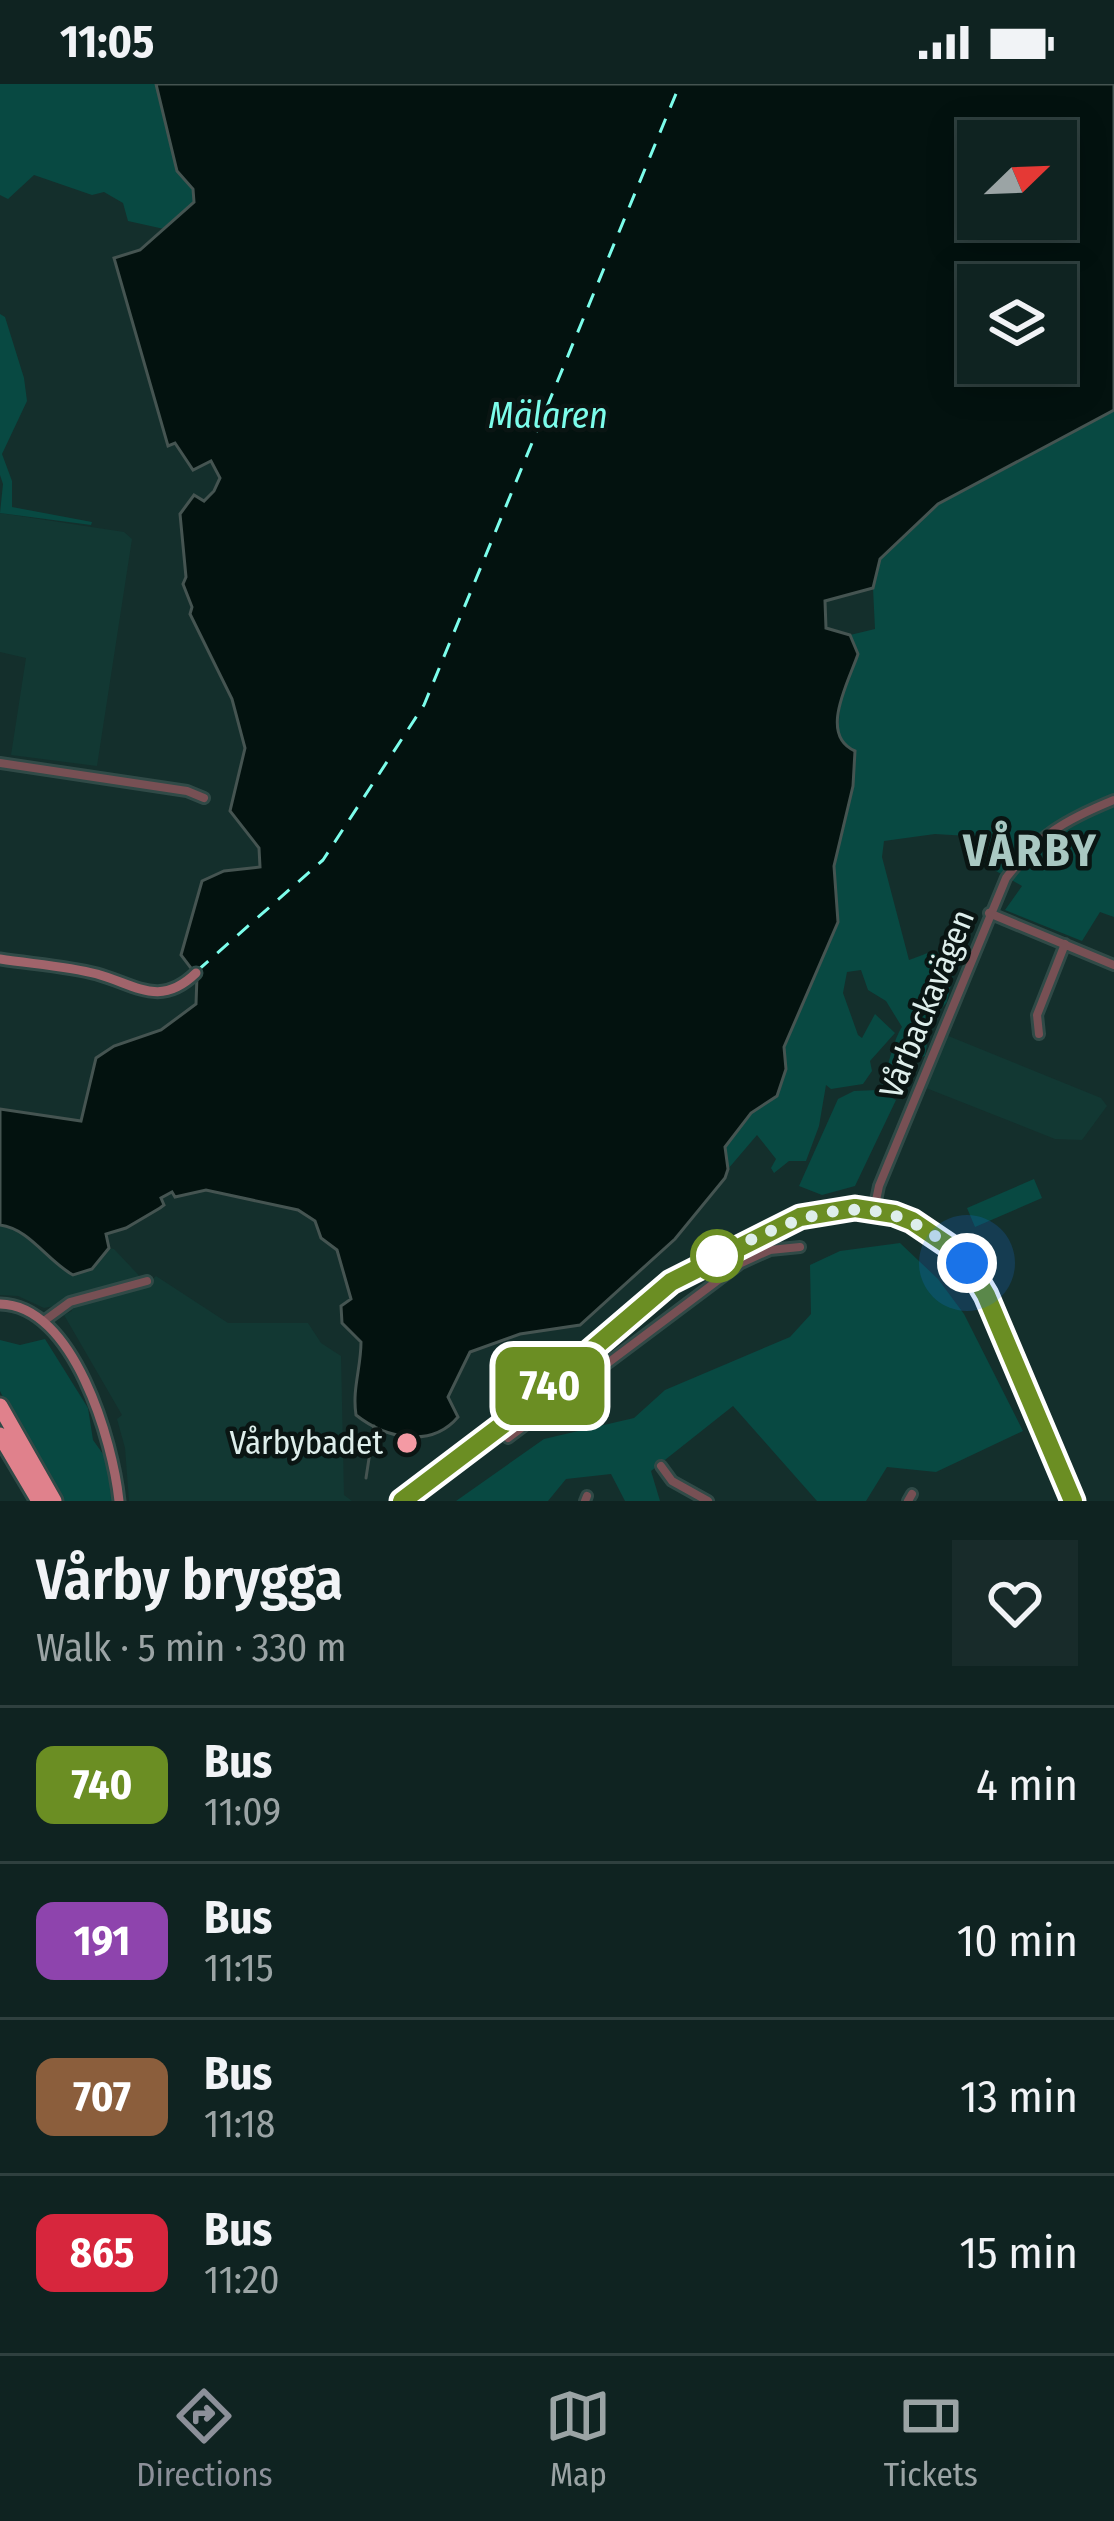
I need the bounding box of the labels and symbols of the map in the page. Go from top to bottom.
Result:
north arrow [957,120,1077,240]
water label: Mälaren [488,394,608,438]
district label: VÅRBY [962,820,1099,878]
street label: Vårbackavägen [871,904,983,1104]
unlabelled marker [692,1231,742,1281]
your location [937,1233,997,1293]
line badge: 740 [481,1347,619,1425]
place label: Vårbybadet [229,1423,383,1463]
marker: Vårbybadet [394,1430,420,1456]

